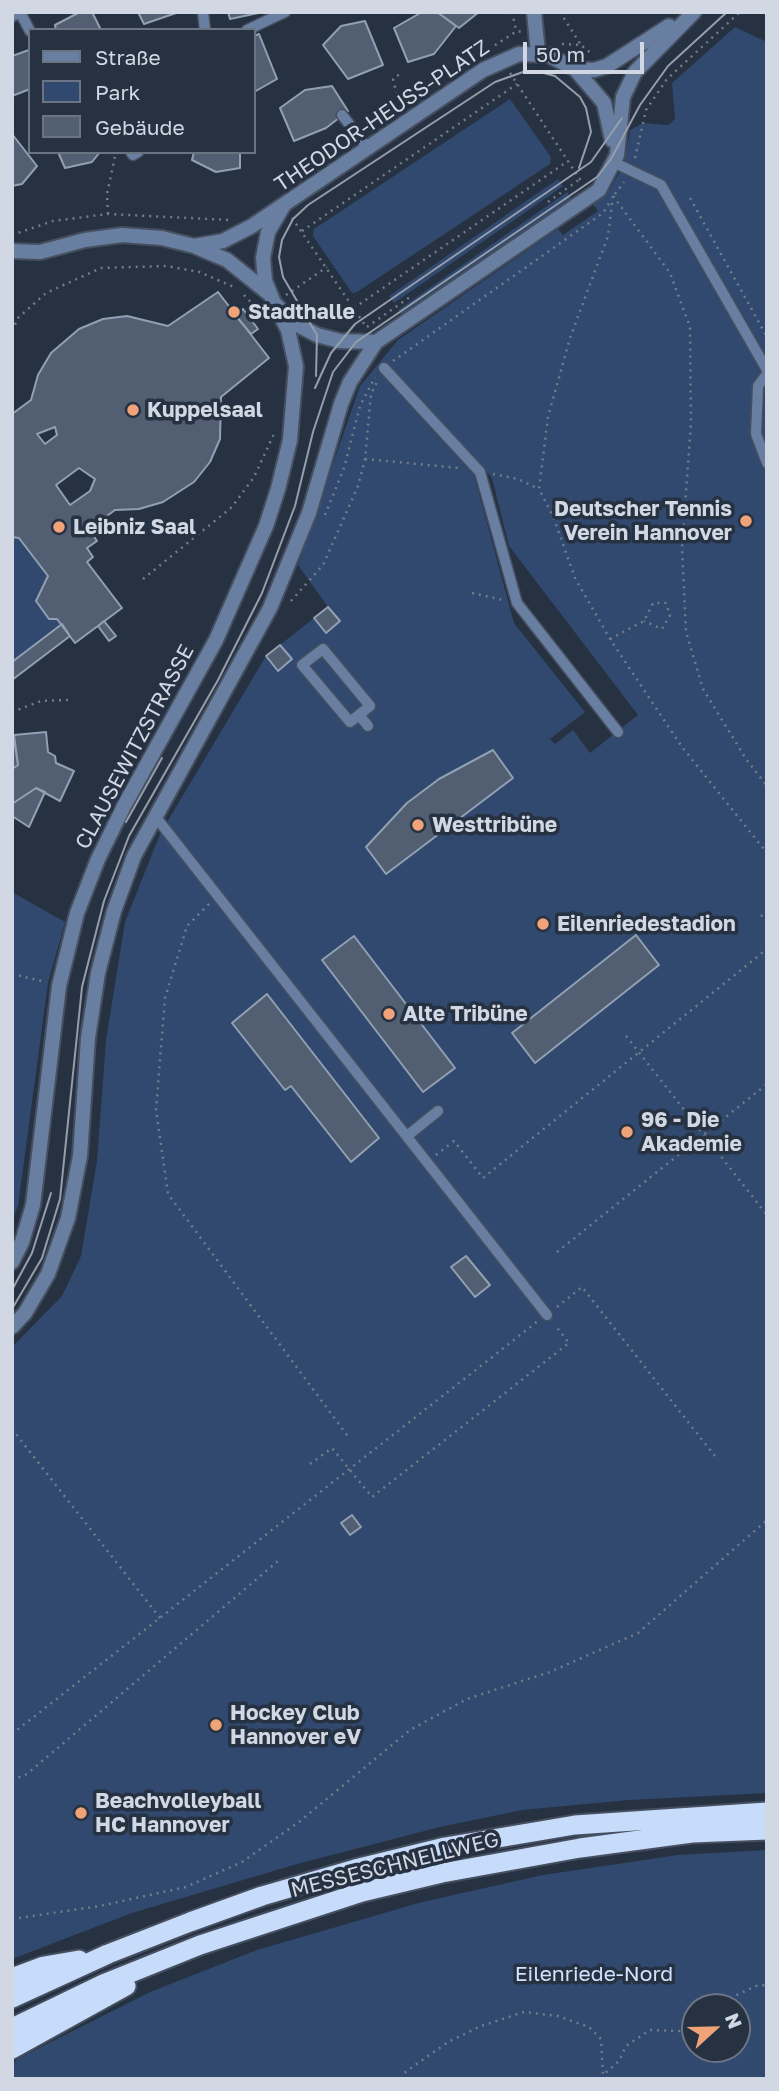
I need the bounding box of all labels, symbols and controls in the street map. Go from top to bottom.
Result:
legend [28,28,256,154]
scale bar [527,28,648,72]
street label: THEODOR-HEUSS-PLATZ [270,35,494,197]
text: 50 m [536,41,585,67]
text: Straße [95,44,161,70]
text: Park [95,79,140,105]
text: Gebäude [95,114,185,140]
place label: Stadthalle [248,299,355,325]
marker: Stadthalle [226,304,242,320]
place label: Kuppelsaal [147,397,263,423]
marker: Kuppelsaal [125,402,141,418]
place label: Deutscher Tennis Verein Hannover [554,496,732,546]
marker: Deutscher Tennis Verein Hannover [738,513,754,529]
place label: Leibniz Saal [73,514,196,540]
marker: Leibniz Saal [51,519,67,535]
street label: CLAUSEWITZSTRASSE [70,640,200,854]
place label: Westtribüne [432,812,557,838]
marker: Westtribüne [410,817,426,833]
place label: Eilenriedestadion [557,911,736,937]
marker: Eilenriedestadion [535,916,551,932]
place label: Alte Tribüne [403,1001,528,1027]
marker: Alte Tribüne [381,1006,397,1022]
place label: 96 - Die Akademie [641,1107,742,1157]
marker: 96 - Die Akademie [619,1124,635,1140]
place label: Hockey Club Hannover eV [230,1700,361,1750]
marker: Hockey Club Hannover eV [208,1717,224,1733]
place label: Beachvolleyball HC Hannover [95,1788,261,1838]
marker: Beachvolleyball HC Hannover [73,1805,89,1821]
street label: MESSESCHNELLWEG [288,1827,502,1903]
park label: Eilenriede-Nord [515,1961,673,1987]
north arrow [681,1993,751,2063]
text: N [721,2010,747,2032]

